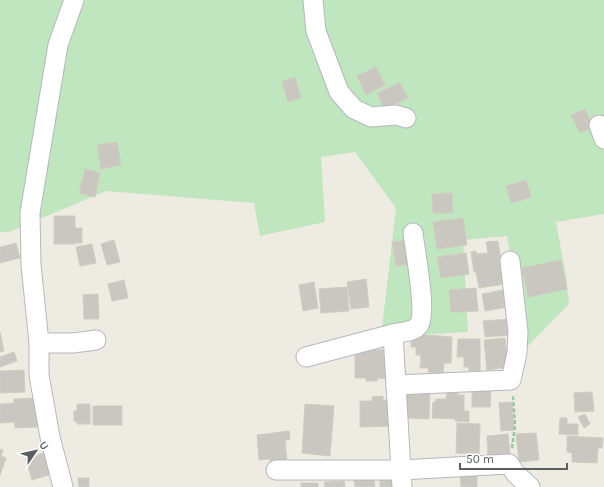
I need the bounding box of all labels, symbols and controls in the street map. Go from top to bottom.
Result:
north arrow [16,431,56,471]
text: U [36,439,51,452]
scale bar [460,445,567,471]
text: 50 m [466,452,494,466]

